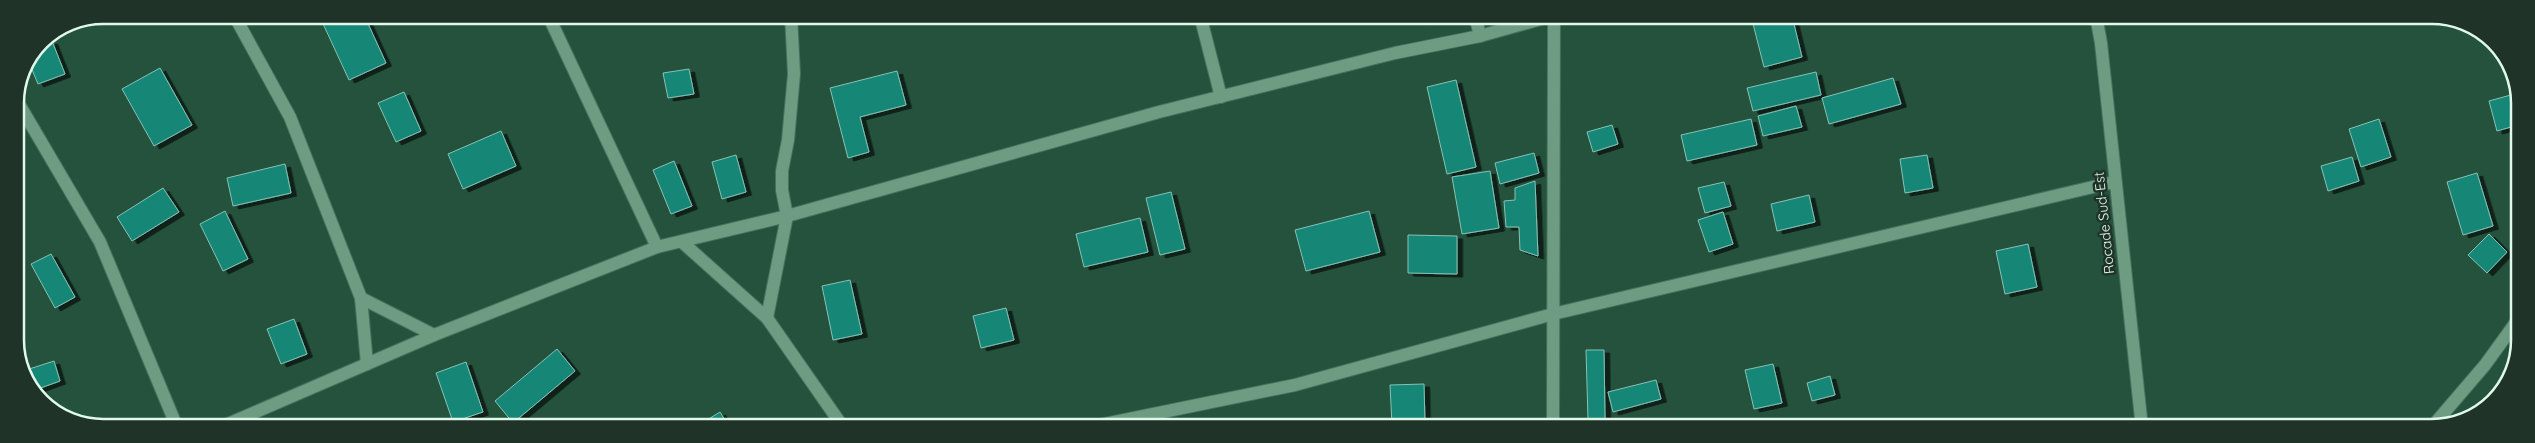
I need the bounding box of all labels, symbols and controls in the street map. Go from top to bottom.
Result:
street label: Rocade Sud-Est [2090,171,2118,275]

